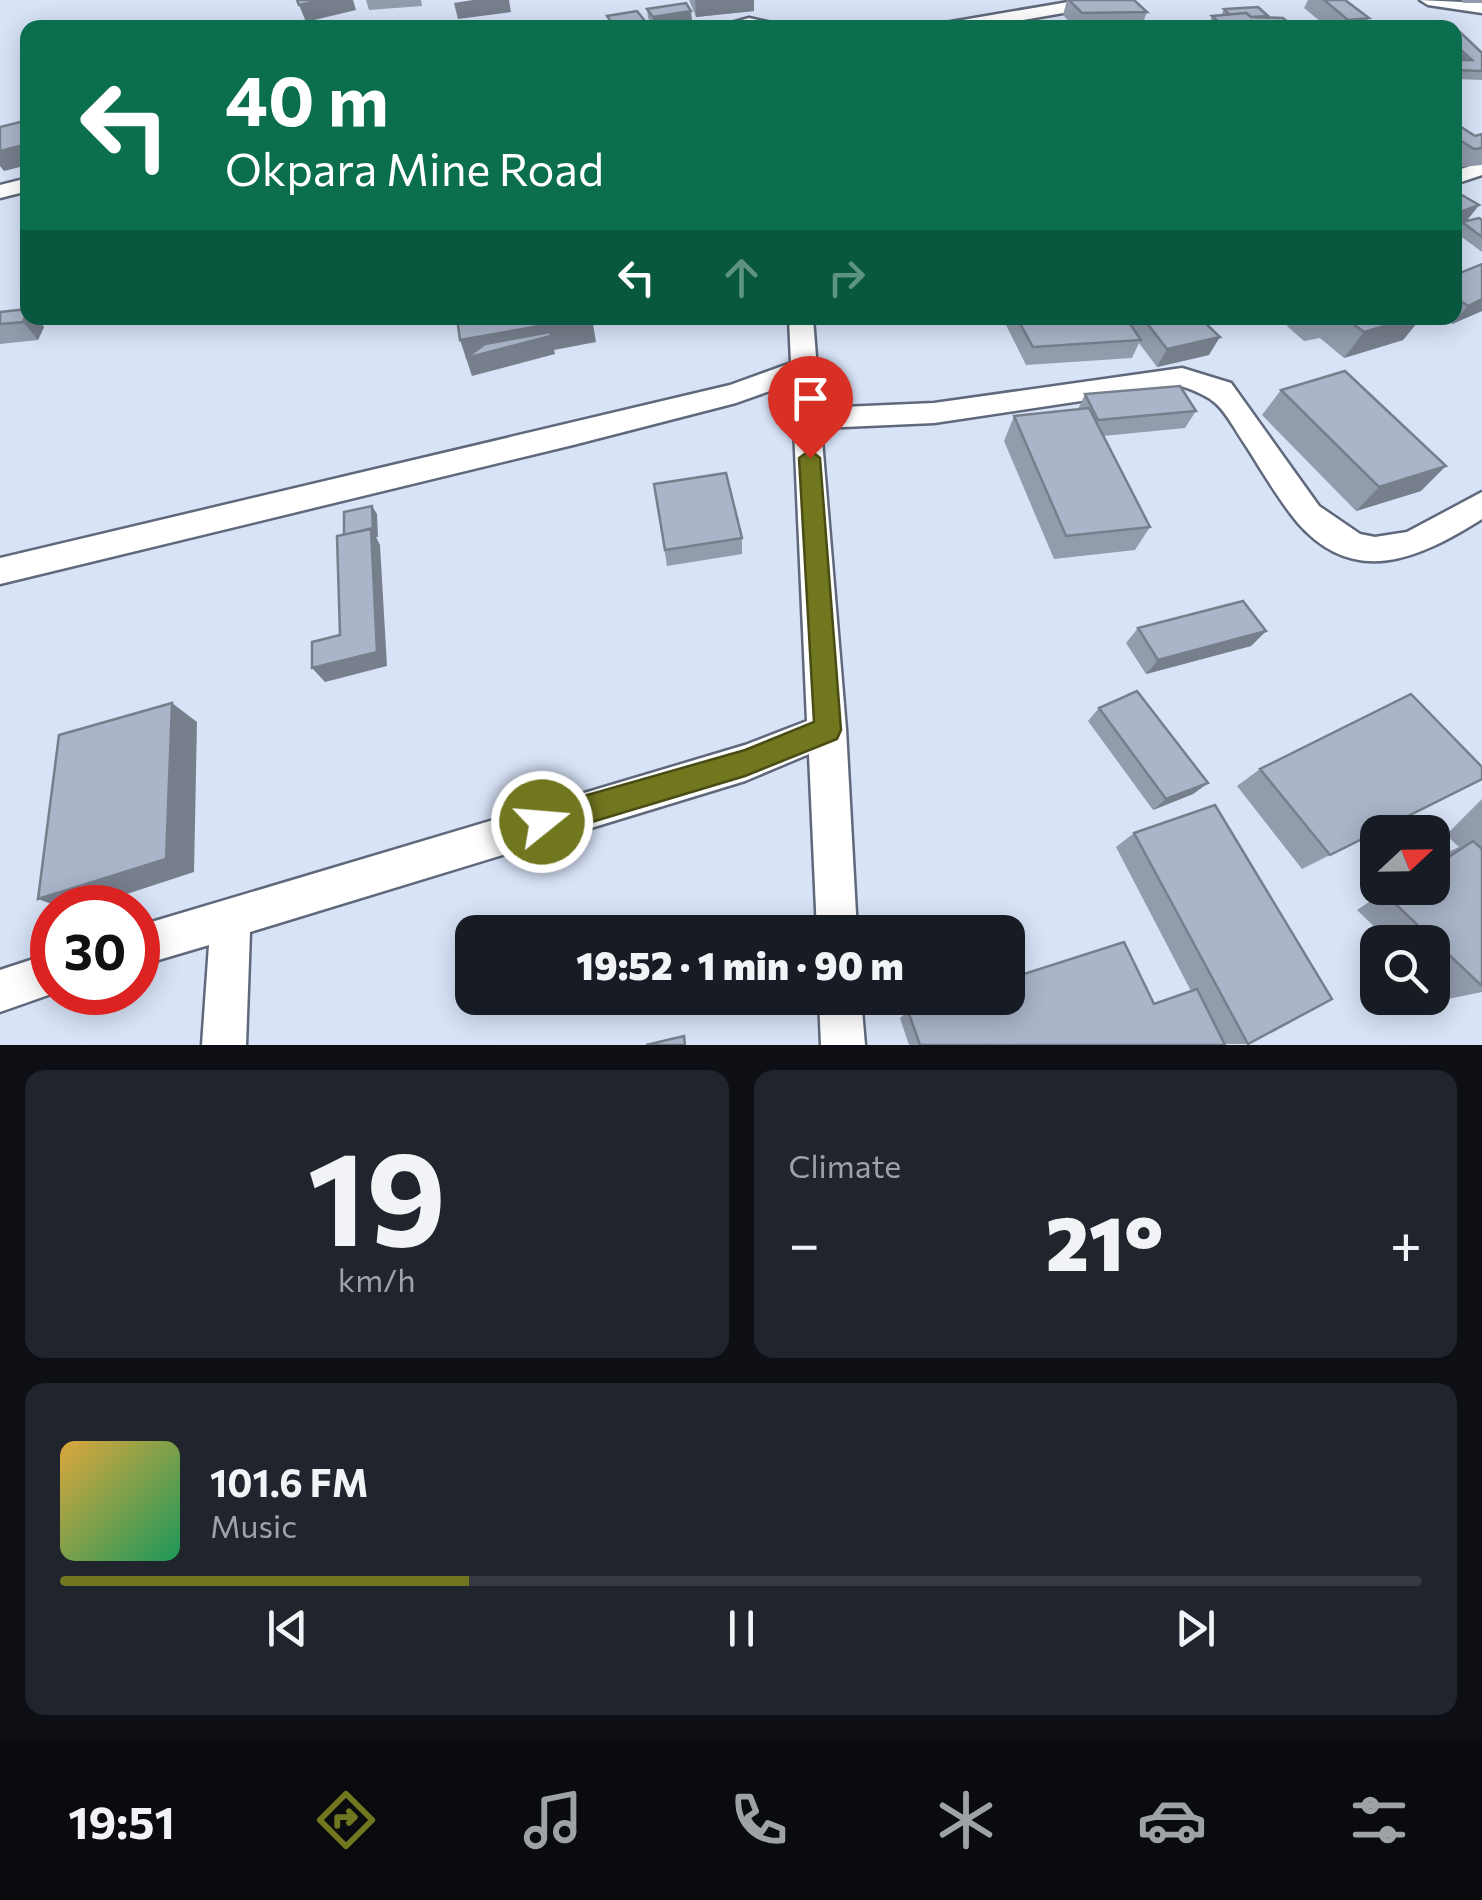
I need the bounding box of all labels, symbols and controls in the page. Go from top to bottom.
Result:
text: 40 m [225,55,389,140]
icon: left [60,60,190,190]
text: Okpara Mine Road [225,140,604,195]
icon: left [609,250,664,305]
icon: ahead [714,250,769,305]
icon: right [819,250,874,305]
pin [768,356,853,459]
icon: arrive [783,371,838,426]
position arrow [490,770,594,874]
north arrow [1360,815,1450,905]
map controls [1360,815,1450,1015]
speed limit sign: 30 [30,885,160,1015]
button: search [1360,925,1450,1015]
text: 19:52 · 1 min · 90 m [576,941,904,988]
text: 19 [307,1114,446,1273]
text: Climate [789,1145,901,1185]
text: 21° [1046,1195,1164,1286]
text: − [789,1208,820,1275]
text: + [1390,1208,1422,1275]
text: km/h [338,1259,416,1299]
text: 101.6 FM [210,1458,368,1505]
text: Music [210,1505,297,1545]
icon: previous [260,1601,315,1656]
icon: pause [714,1601,769,1656]
icon: next [1168,1601,1223,1656]
icon: directions [311,1785,381,1855]
icon: music [518,1785,588,1855]
icon: phone [724,1785,794,1855]
icon: climate [931,1785,1001,1855]
icon: car [1137,1785,1207,1855]
icon: filters [1344,1785,1414,1855]
text: 19:51 [68,1793,175,1848]

